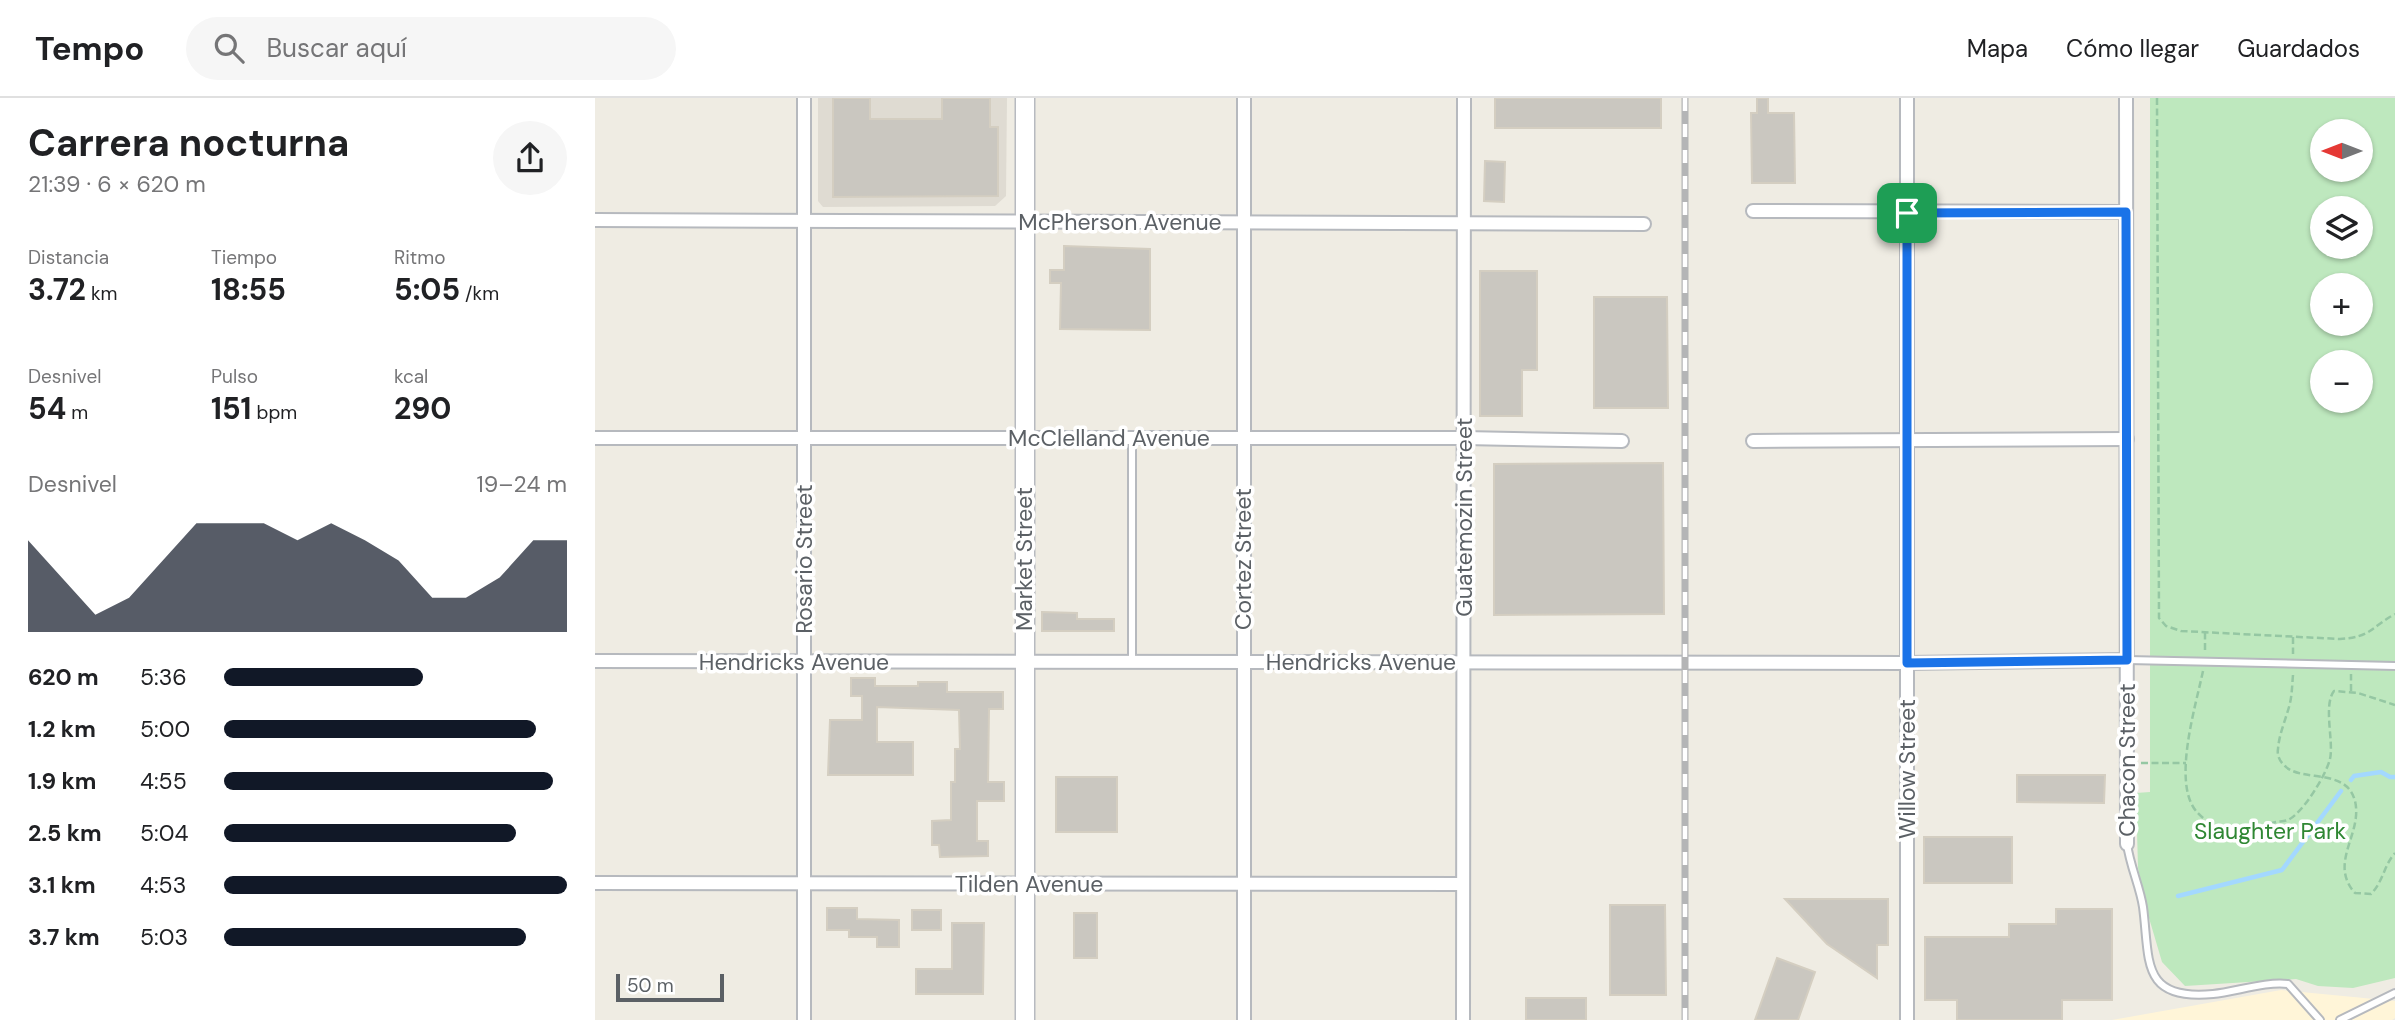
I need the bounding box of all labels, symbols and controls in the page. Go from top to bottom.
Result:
search box [186,17,676,80]
text: Tempo [35,27,144,70]
icon: search [210,29,248,67]
text: Buscar aquí [266,31,407,65]
text: Mapa [1967,33,2028,64]
text: Cómo llegar [2066,33,2199,64]
text: Guardados [2237,33,2360,64]
text: Carrera nocturna [28,118,349,168]
north arrow [2310,119,2373,182]
map controls [2310,119,2373,413]
button: share [493,121,567,195]
text: 21:39 · 6 × 620 m [28,169,206,199]
pin [1877,183,1937,243]
icon: arrive [1888,194,1926,232]
button: layers [2310,196,2373,259]
street label: McPherson Avenue [1018,207,1222,237]
text: Distancia [28,245,109,270]
text: Tiempo [211,245,277,270]
text: Ritmo [394,245,446,270]
text: 3.72 [28,270,86,309]
text: 18:55 [211,270,286,309]
text: 5:05 [394,270,460,309]
button: + [2310,273,2373,336]
text: km [86,281,117,306]
text: /km [460,281,499,306]
button: − [2310,350,2373,413]
text: Desnivel [28,364,101,389]
text: Pulso [211,364,258,389]
text: kcal [394,364,428,389]
text: 54 [28,389,66,428]
text: 151 [211,389,252,428]
text: 290 [394,389,451,428]
text: m [66,400,88,425]
text: bpm [252,400,297,425]
street label: Guatemozin Street [1449,417,1479,617]
street label: McClelland Avenue [1008,423,1210,453]
text: Desnivel [28,469,117,499]
text: 19–24 m [477,469,567,499]
street label: Rosario Street [789,484,819,634]
street label: Market Street [1009,487,1039,631]
street label: Cortez Street [1228,488,1258,630]
street label: Hendricks Avenue [699,647,889,677]
street label: Hendricks Avenue [1266,647,1456,677]
text: 620 m [28,662,99,692]
text: 5:36 [140,662,187,692]
street label: Chacon Street [2112,683,2142,837]
street label: Willow Street [1892,699,1922,839]
text: 1.2 km [28,714,96,744]
text: 5:00 [140,714,190,744]
text: 1.9 km [28,766,96,796]
text: 4:55 [140,766,187,796]
park label: Slaughter Park [2194,816,2346,846]
text: 2.5 km [28,818,102,848]
text: 5:04 [140,818,188,848]
street label: Tilden Avenue [955,869,1103,899]
text: 3.1 km [28,870,96,900]
text: 4:53 [140,870,186,900]
text: 3.7 km [28,922,100,952]
text: 5:03 [140,922,188,952]
scale bar [616,971,725,1003]
text: 50 m [627,973,674,998]

